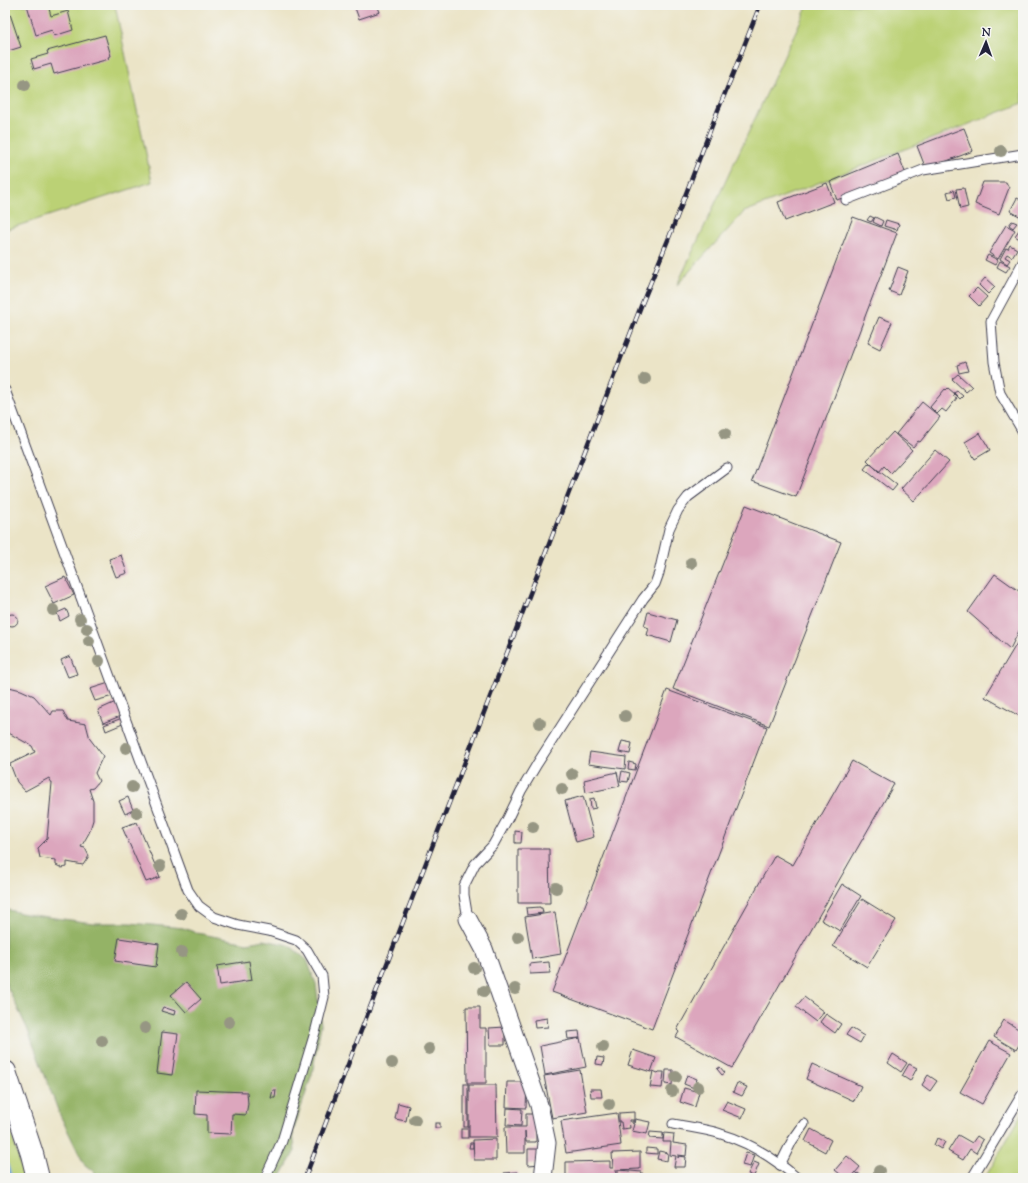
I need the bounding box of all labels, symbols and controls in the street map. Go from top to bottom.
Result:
north arrow [966,22,1006,62]
text: N [981,25,991,41]

